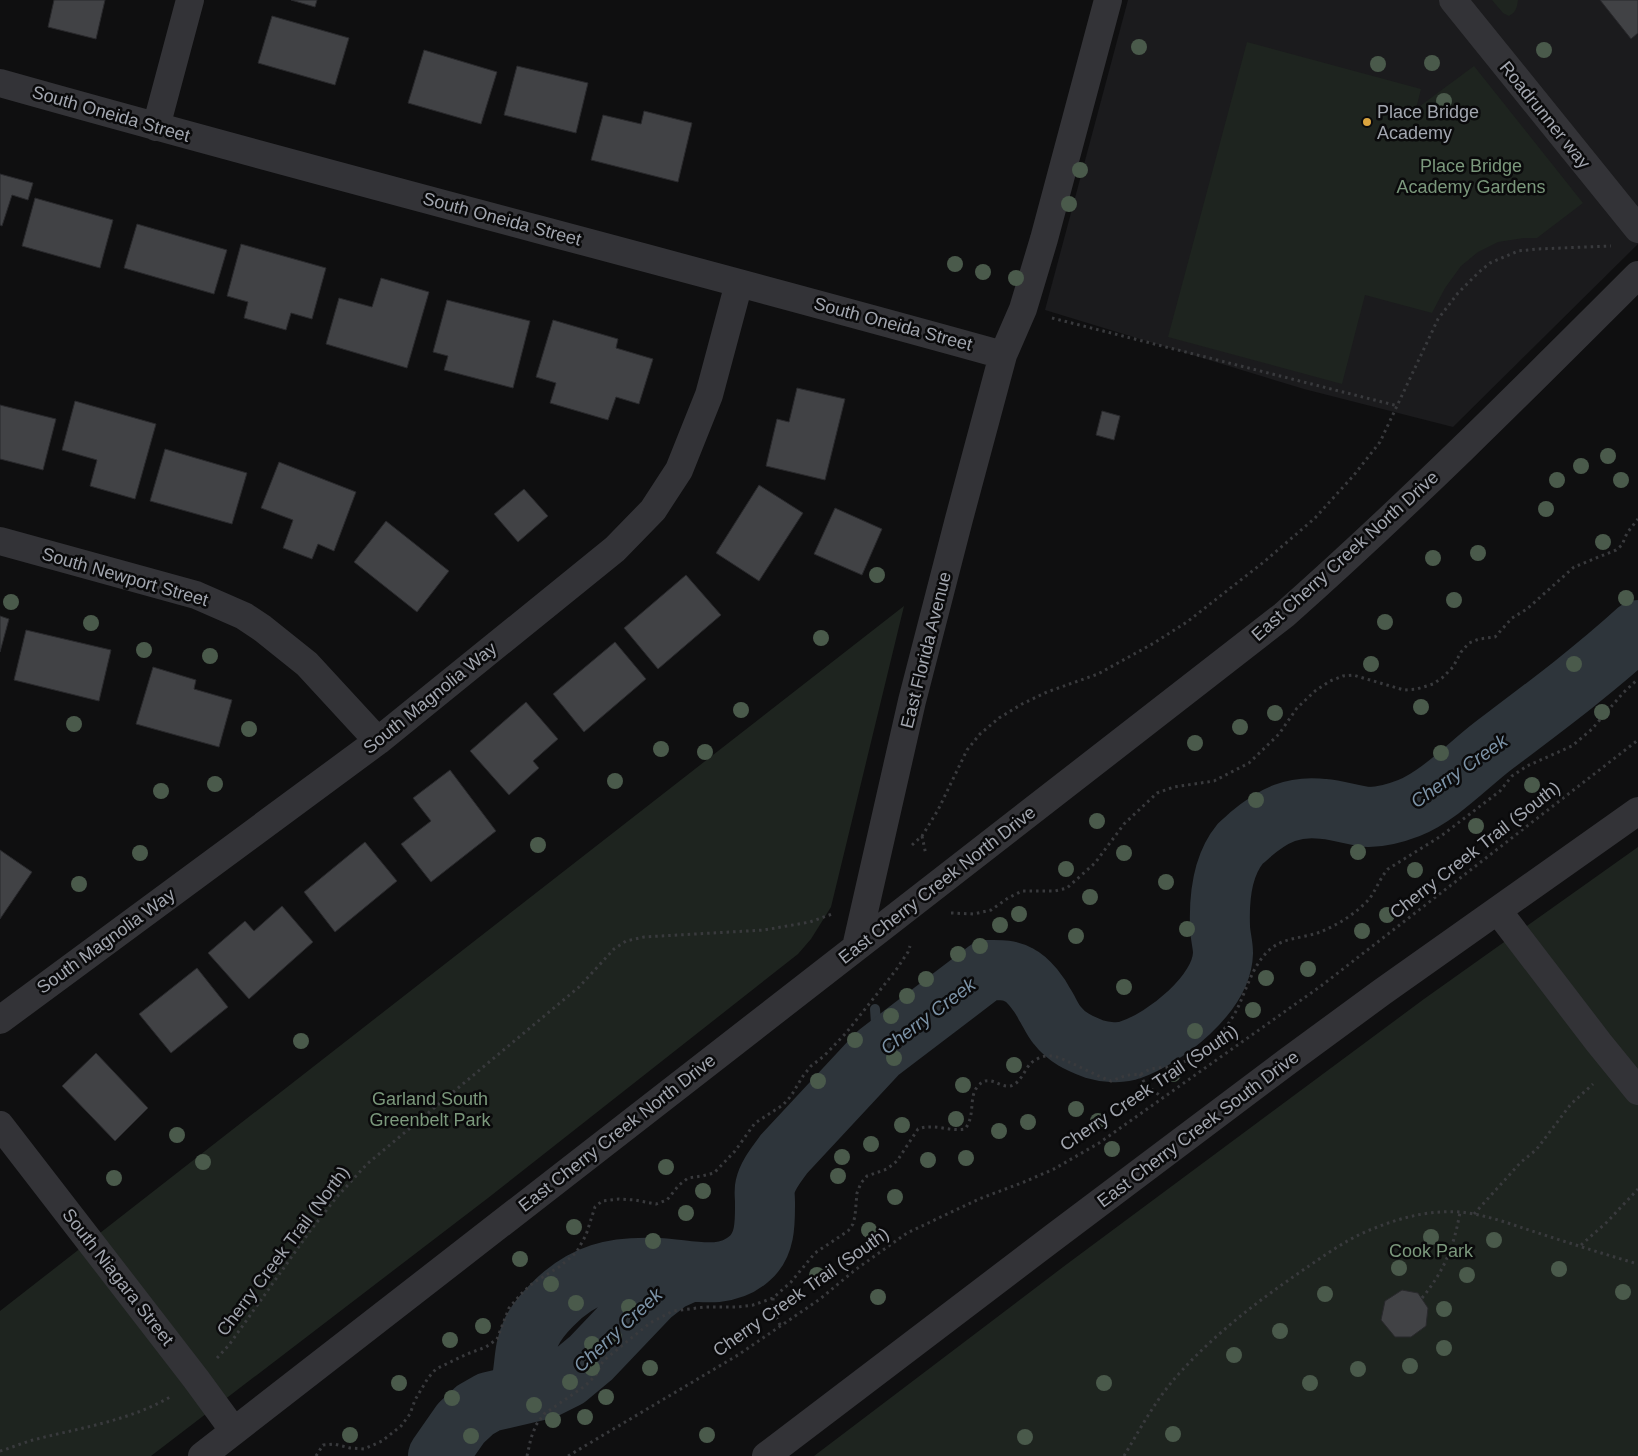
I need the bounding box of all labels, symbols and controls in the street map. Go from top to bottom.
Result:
street label: Roadrunner way [1496,57,1594,173]
street label: South Oneida Street [30,82,192,146]
place label: Place Bridge Academy [1377,102,1479,143]
marker: Place Bridge Academy [1361,116,1373,128]
park label: Place Bridge Academy Gardens [1396,156,1546,197]
street label: South Oneida Street [421,188,583,250]
street label: South Oneida Street [812,293,974,355]
street label: East Cherry Creek North Drive [1248,467,1442,645]
street label: South Newport Street [40,544,210,610]
street label: East Florida Avenue [897,570,955,730]
street label: South Magnolia Way [359,638,501,758]
water label: Cherry Creek [1407,729,1513,812]
street label: Cherry Creek Trail (South) [1386,777,1564,923]
street label: East Cherry Creek North Drive [835,802,1039,968]
street label: South Magnolia Way [33,884,179,998]
water label: Cherry Creek [877,973,981,1058]
street label: Cherry Creek Trail (South) [1056,1021,1242,1155]
street label: East Cherry Creek South Drive [1093,1047,1303,1211]
street label: East Cherry Creek North Drive [515,1050,719,1216]
park label: Garland South Greenbelt Park [369,1089,492,1130]
street label: Cherry Creek Trail (North) [213,1162,353,1340]
street label: South Niagara Street [58,1205,178,1349]
street label: Cherry Creek Trail (South) [709,1224,893,1360]
park label: Cook Park [1389,1241,1474,1261]
water label: Cherry Creek [570,1283,668,1376]

